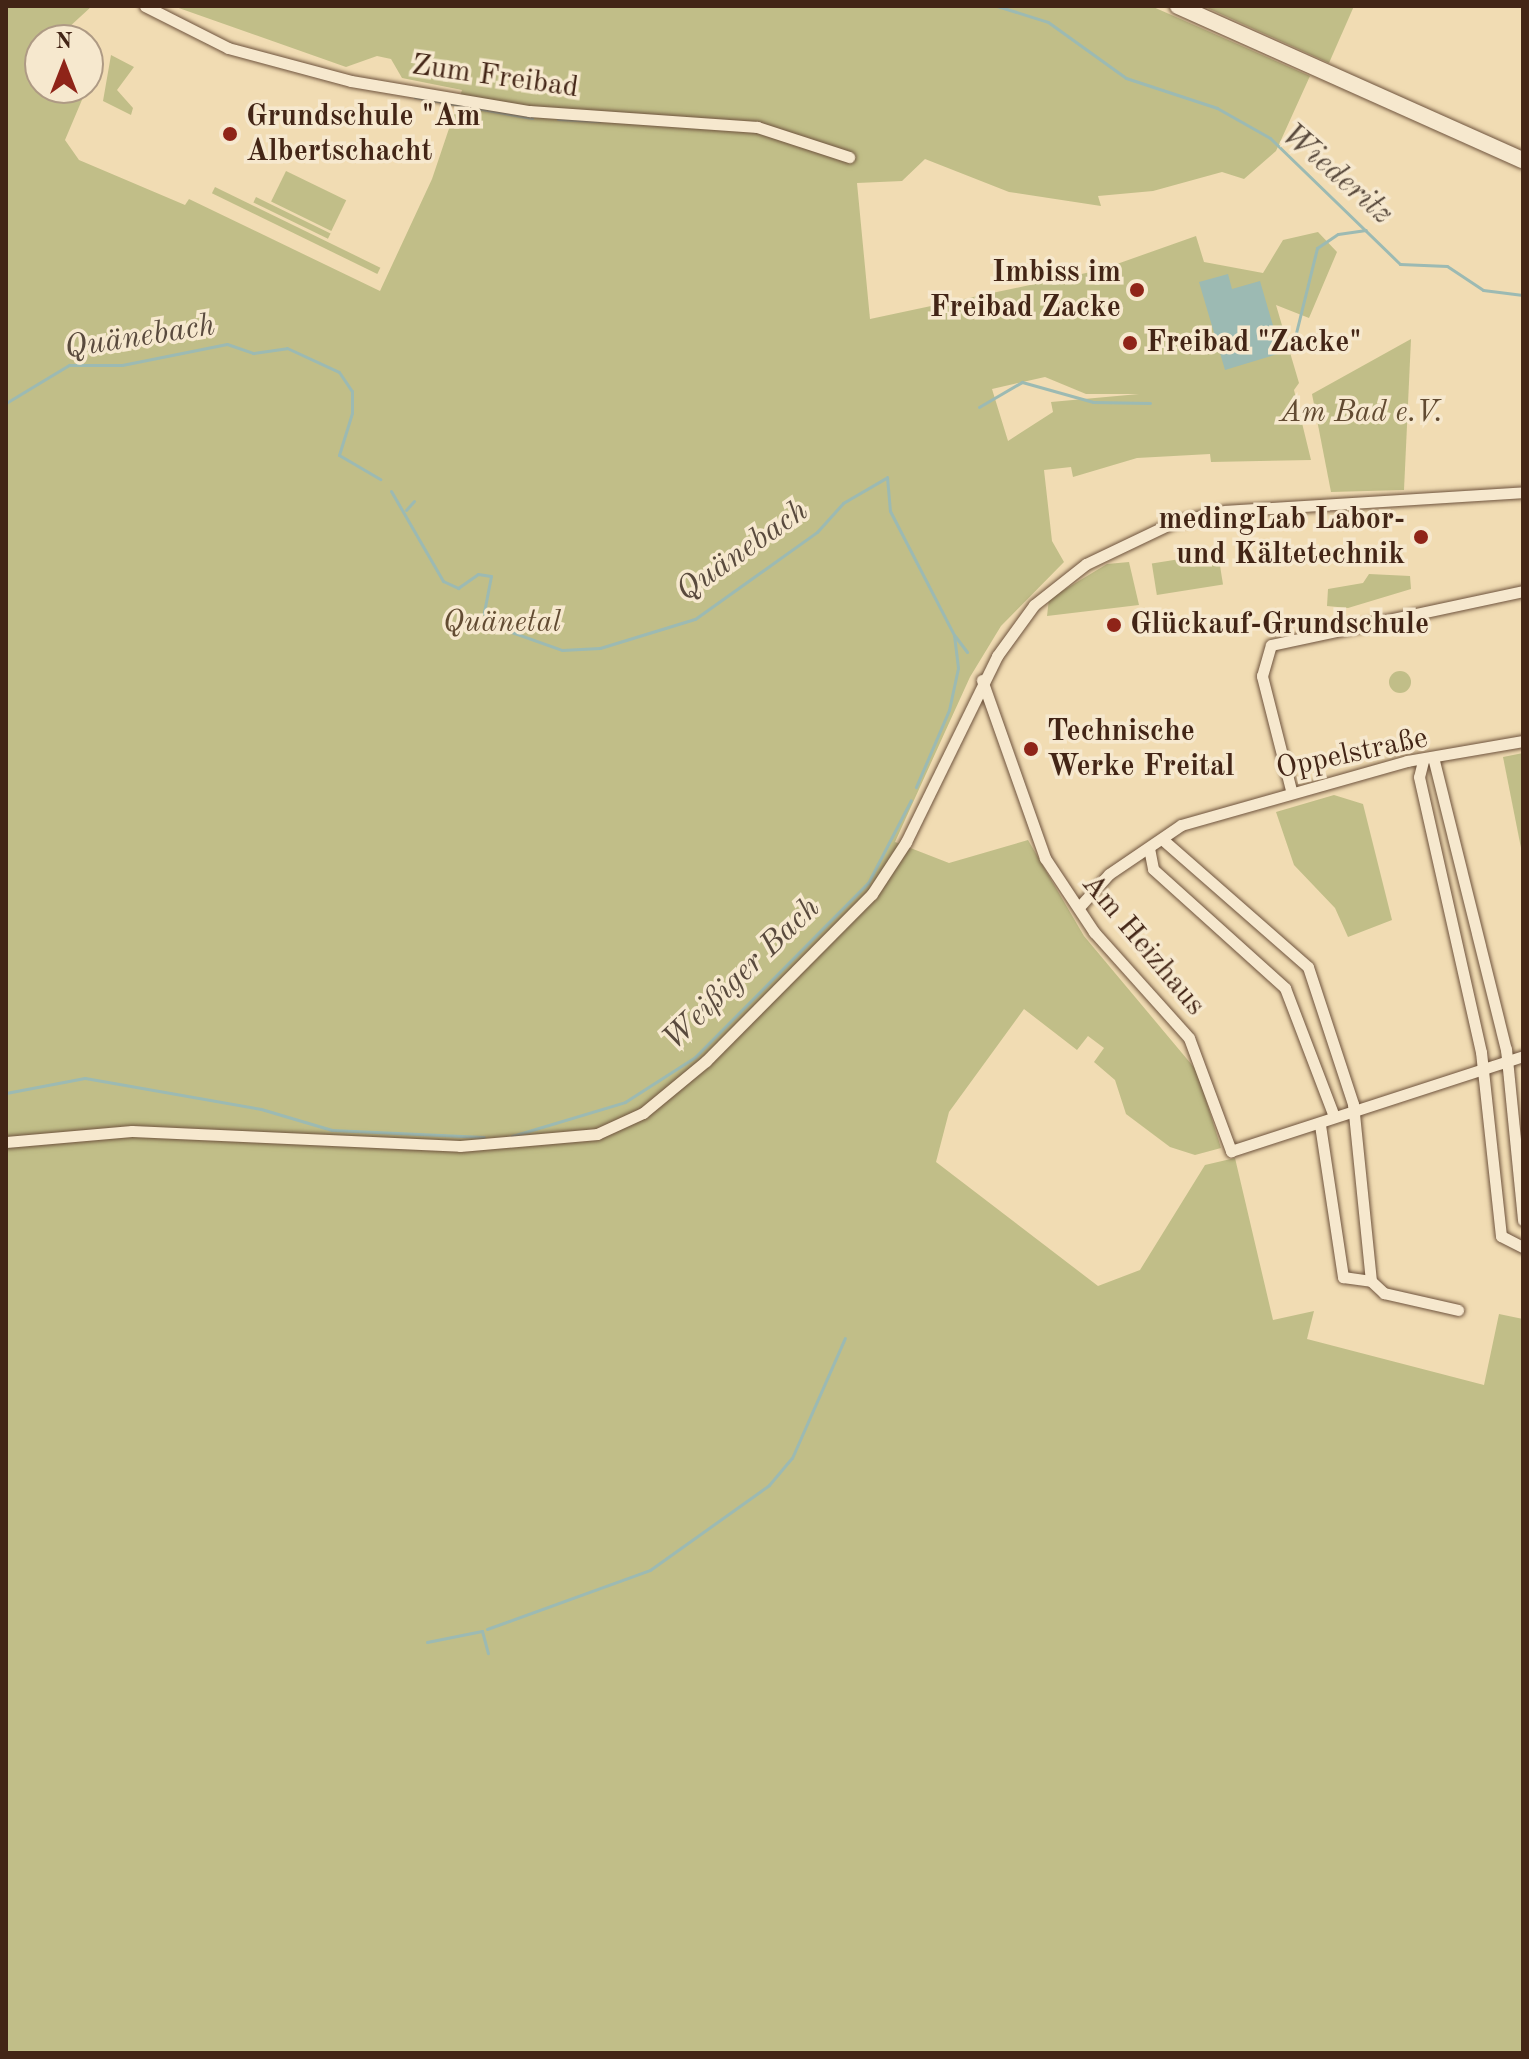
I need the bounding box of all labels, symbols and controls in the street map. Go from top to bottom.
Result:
north arrow [24,24,104,104]
text: N [56,31,72,53]
street label: Zum Freibad [409,47,581,107]
place label: Grundschule "Am Albertschacht [246,99,480,170]
water label: Wiederitz [1272,116,1400,234]
marker: Grundschule "Am Albertschacht [221,125,239,143]
place label: Imbiss im Freibad Zacke [929,255,1121,326]
marker: Imbiss im Freibad Zacke [1128,281,1146,299]
water label: Quänebach [62,307,218,369]
place label: Freibad "Zacke" [1146,325,1361,361]
marker: Freibad "Zacke" [1121,334,1139,352]
park label: Am Bad e.V. [1280,395,1442,431]
water label: Quänebach [670,493,816,611]
place label: medingLab Labor- und Kältetechnik [1159,502,1405,572]
marker: medingLab Labor- und Kältetechnik [1412,528,1430,546]
park label: Quänetal [443,605,561,641]
place label: Glückauf-Grundschule [1130,607,1429,643]
marker: Glückauf-Grundschule [1105,616,1123,634]
place label: Technische Werke Freital [1047,714,1234,784]
street label: Oppelstraße [1273,720,1431,788]
marker: Technische Werke Freital [1022,740,1040,758]
street label: Am Heizhaus [1073,867,1213,1023]
water label: Weißiger Bach [655,890,829,1060]

